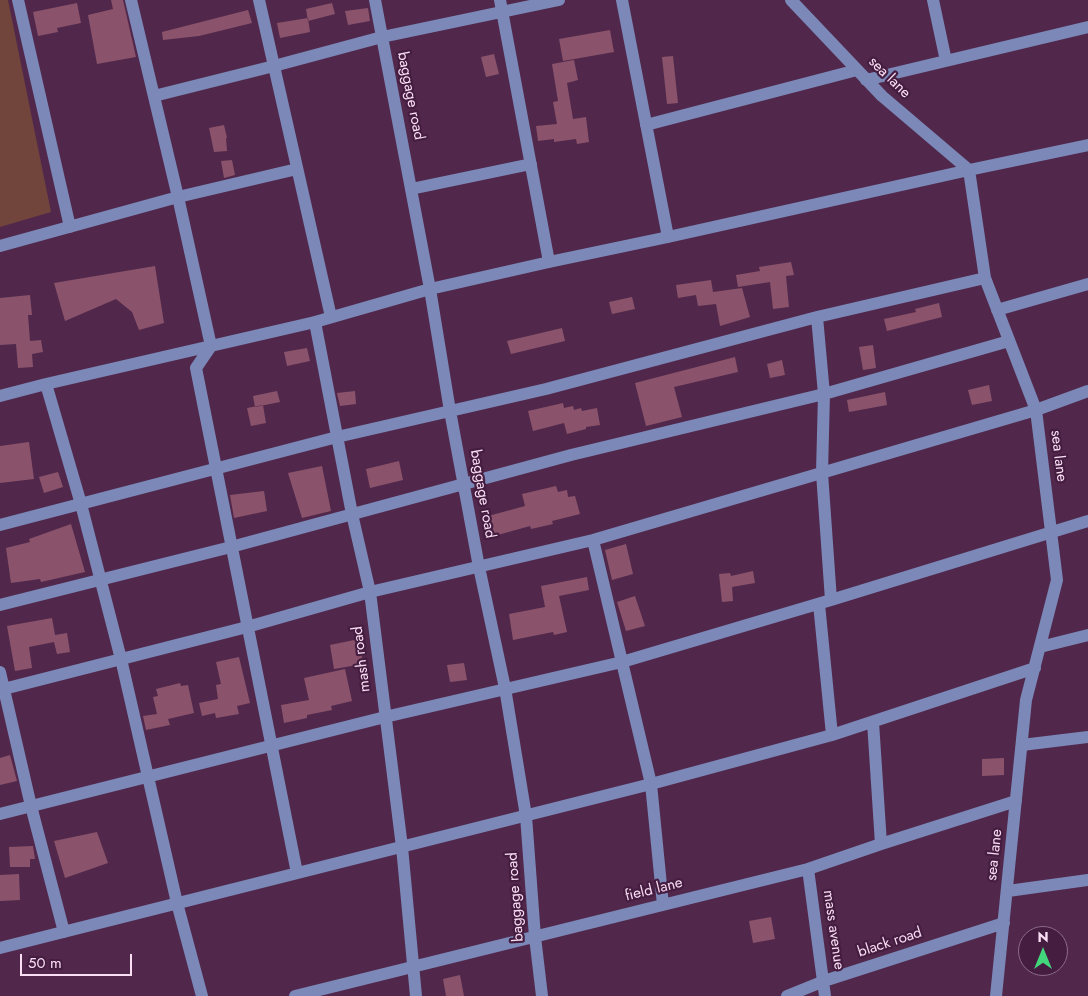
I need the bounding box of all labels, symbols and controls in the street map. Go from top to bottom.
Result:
street label: baggage road [393,50,427,142]
street label: sea lane [864,54,914,102]
street label: sea lane [1046,429,1070,483]
street label: baggage road [465,448,499,540]
street label: mash road [349,625,375,693]
street label: sea lane [983,828,1007,882]
street label: baggage road [504,852,528,942]
street label: field lane [623,874,685,906]
street label: mass avenue [819,889,847,971]
street label: black road [856,924,924,962]
north arrow [1018,926,1068,976]
text: N [1037,927,1049,947]
scale bar [22,944,135,976]
text: 50 m [28,952,62,974]

